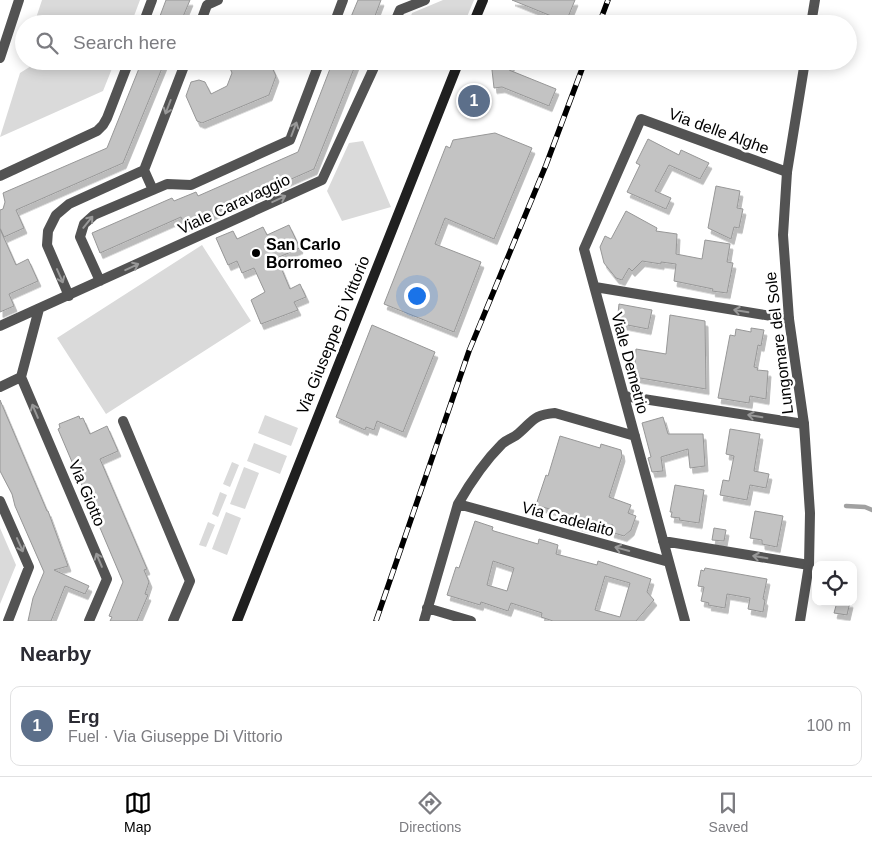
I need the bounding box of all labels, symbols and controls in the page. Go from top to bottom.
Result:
search box [15,15,857,70]
icon: search [33,29,61,57]
text: Search here [73,32,177,53]
pin: 1 [458,82,490,120]
one-way arrow [163,99,172,114]
street label: Via delle Alghe [666,105,772,157]
one-way arrow [290,122,299,138]
street label: Viale Caravaggio [175,171,293,237]
one-way arrow [271,194,286,204]
one-way arrow [83,215,93,229]
place label: San Carlo Borromeo [266,236,343,271]
marker: San Carlo Borromeo [250,247,262,259]
street label: Via Giuseppe Di Vittorio [293,253,373,417]
one-way arrow [124,262,139,271]
one-way arrow [56,268,66,283]
street label: Lungomare del Sole [762,271,796,415]
your location [404,283,430,309]
one-way arrow [733,306,749,316]
street label: Viale Demetrio [608,310,652,416]
one-way arrow [30,404,40,419]
one-way arrow [748,411,764,421]
street label: Via Giotto [66,457,109,529]
street label: Via Cadelaito [520,499,616,540]
one-way arrow [15,537,25,552]
one-way arrow [615,544,631,554]
one-way arrow [753,552,769,562]
one-way arrow [94,553,104,568]
map controls [812,561,857,606]
button: locate [812,561,857,606]
text: Nearby [20,642,91,665]
text: Erg [68,706,100,727]
text: 1 [33,717,41,734]
text: 100 m [807,717,851,734]
text: Fuel · Via Giuseppe Di Vittorio [68,728,283,745]
tab: Map [124,789,152,835]
tab: Directions [399,789,461,835]
tab: Saved [709,789,748,835]

